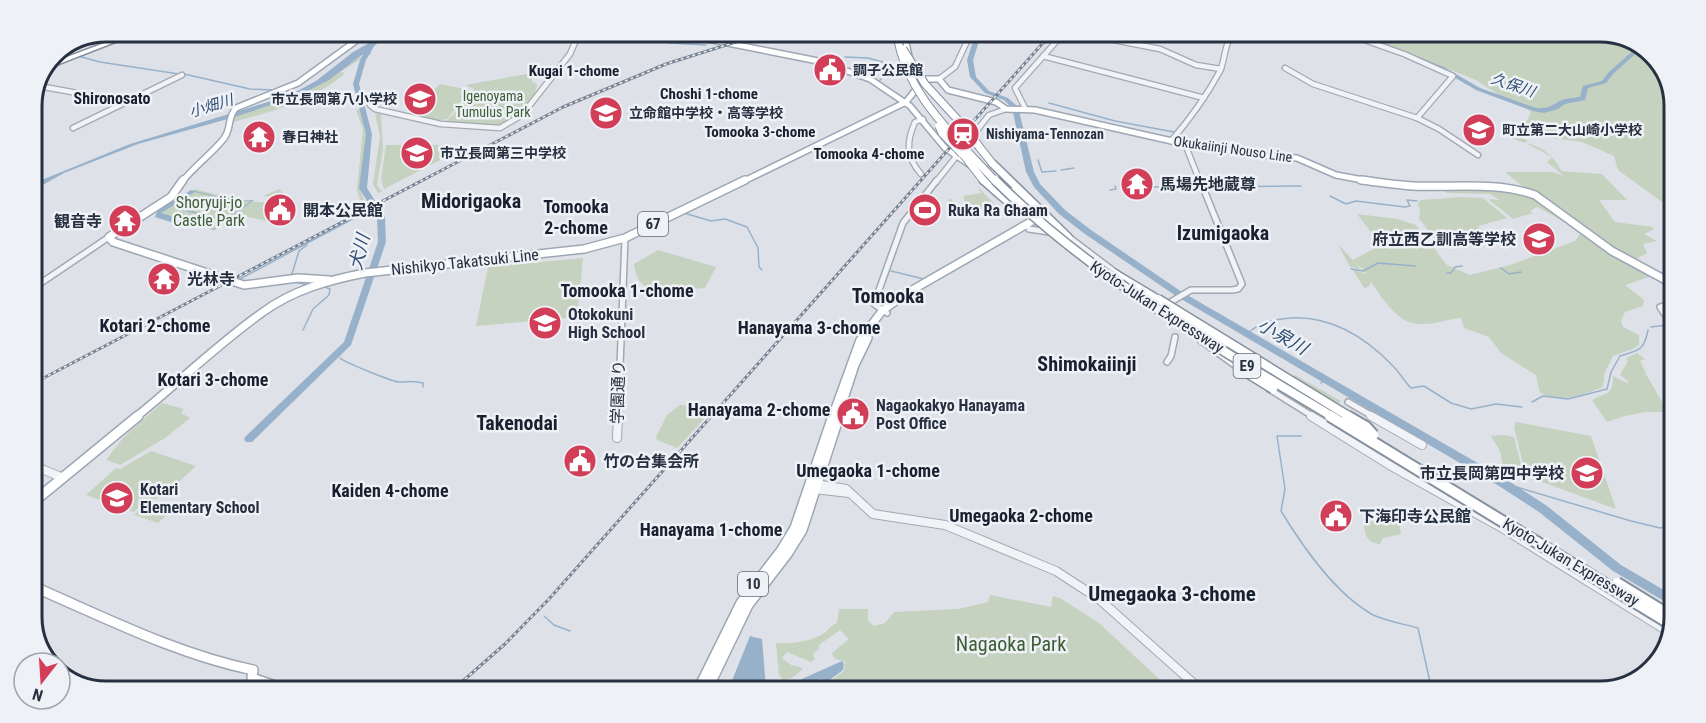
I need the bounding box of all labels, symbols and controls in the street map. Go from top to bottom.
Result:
public building icon: 調子公民館 [812,52,848,88]
district label: Kugai 1-chome [529,62,619,80]
place label: 調子公民館 [853,62,923,78]
water label: 久保川 [1489,69,1539,101]
school or university icon: 市立長岡第八小学校 [402,81,438,117]
district label: Choshi 1-chome [660,85,758,103]
park label: Igenoyama Tumulus Park [455,88,531,120]
district label: Shironosato [74,89,150,108]
water label: 小畑川 [187,90,237,121]
place label: 市立長岡第八小学校 [271,91,397,107]
school or university icon: 立命館中学校・高等学校 [588,95,624,131]
place label: 立命館中学校・高等学校 [629,105,783,121]
school or university icon: 町立第二大山崎小学校 [1461,112,1497,148]
station icon: Nishiyama-Tennozan [945,116,981,152]
temple icon: 春日神社 [241,119,277,155]
place label: 町立第二大山崎小学校 [1502,122,1642,138]
district label: Tomooka 3-chome [705,123,815,141]
place label: Nishiyama-Tennozan [986,126,1104,142]
place label: 春日神社 [282,129,338,145]
street label: Okukaiinji Nouso Line [1173,133,1294,165]
school or university icon: 市立長岡第三中学校 [399,135,435,171]
place label: 市立長岡第三中学校 [440,145,566,161]
district label: Tomooka 4-chome [814,145,924,163]
temple icon: 馬場先地蔵尊 [1119,166,1155,202]
place label: 馬場先地蔵尊 [1160,175,1256,194]
district label: Midorigaoka [421,189,521,213]
public building icon: 開本公民館 [262,192,298,228]
sports icon: Ruka Ra Ghaam [907,192,943,228]
park label: Shoryuji-jo Castle Park [173,193,246,230]
district label: Tomooka 2-chome [543,196,609,238]
place label: 開本公民館 [303,201,383,220]
place label: Ruka Ra Ghaam [948,201,1048,220]
temple icon: 観音寺 [107,203,143,239]
place label: 観音寺 [54,212,102,231]
road number: 67 [638,212,668,236]
district label: Izumigaoka [1177,221,1269,245]
school or university icon: 府立西乙訓高等学校 [1521,221,1557,257]
water label: 犬川 [344,230,374,272]
place label: 府立西乙訓高等学校 [1372,230,1516,249]
street label: Nishikyo Takatsuki Line [390,245,540,279]
street label: Kyoto-Jukan Expressway [1087,257,1228,358]
temple icon: 光林寺 [146,261,182,297]
place label: 光林寺 [187,270,235,289]
district label: Tomooka 1-chome [560,280,694,301]
district label: Tomooka [852,284,924,308]
school or university icon: Otokokuni High School [527,305,563,341]
place label: Otokokuni High School [568,305,645,342]
water label: 小泉川 [1254,313,1313,360]
district label: Kotari 2-chome [100,315,211,336]
district label: Hanayama 3-chome [738,317,881,338]
district label: Shimokaiinji [1037,352,1137,376]
road number: E9 [1234,354,1260,378]
street label: 学園通り [607,360,629,424]
district label: Kotari 3-chome [158,369,269,390]
public building icon: Nagaokakyo Hanayama Post Office [835,396,871,432]
place label: Nagaokakyo Hanayama Post Office [876,396,1025,433]
district label: Hanayama 2-chome [688,399,831,420]
district label: Takenodai [476,411,558,435]
public building icon: 竹の台集会所 [562,443,598,479]
place label: 竹の台集会所 [603,452,699,471]
school or university icon: 市立長岡第四中学校 [1569,455,1605,491]
district label: Umegaoka 1-chome [796,460,940,481]
place label: 市立長岡第四中学校 [1420,464,1564,483]
school or university icon: Kotari Elementary School [99,480,135,516]
place label: Kotari Elementary School [140,480,259,517]
district label: Kaiden 4-chome [331,480,449,501]
public building icon: 下海印寺公民館 [1318,498,1354,534]
district label: Umegaoka 2-chome [949,505,1093,526]
place label: 下海印寺公民館 [1359,507,1471,526]
street label: Kyoto-Jukan Expressway [1499,514,1643,610]
district label: Hanayama 1-chome [640,519,783,540]
road number: 10 [738,572,768,596]
district label: Umegaoka 3-chome [1088,582,1256,606]
park label: Nagaoka Park [956,632,1066,656]
north arrow [12,651,72,711]
text: N [30,684,45,705]

